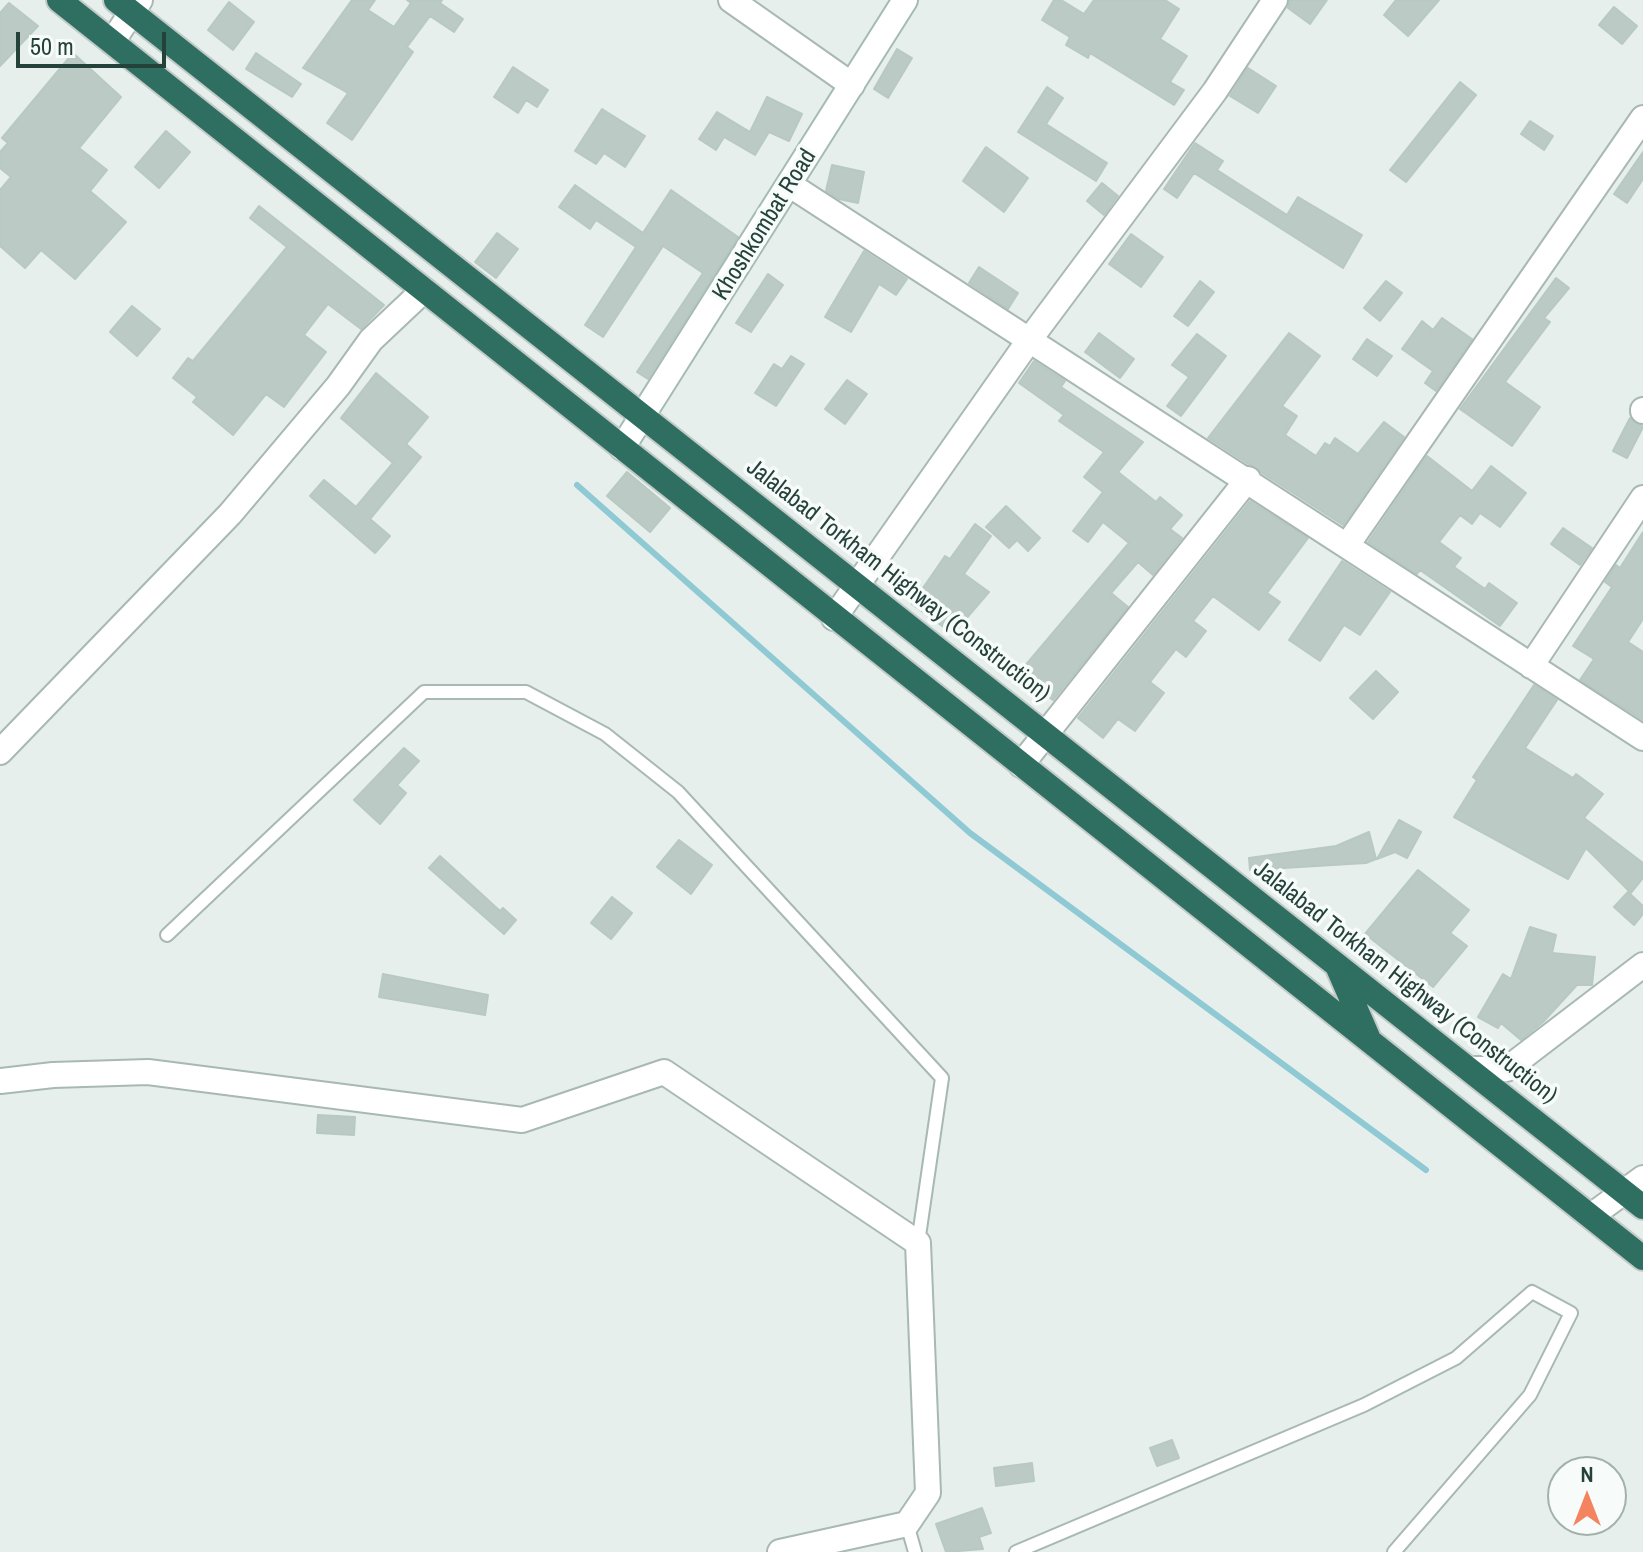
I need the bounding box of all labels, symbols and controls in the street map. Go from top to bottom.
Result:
scale bar [20,16,170,66]
text: 50 m [30,30,74,62]
street label: Khoshkombat Road [707,144,823,306]
street label: Jalalabad Torkham Highway (Construction) [740,453,1056,709]
street label: Jalalabad Torkham Highway (Construction) [1247,855,1563,1111]
north arrow [1547,1456,1627,1536]
text: N [1580,1459,1594,1489]

